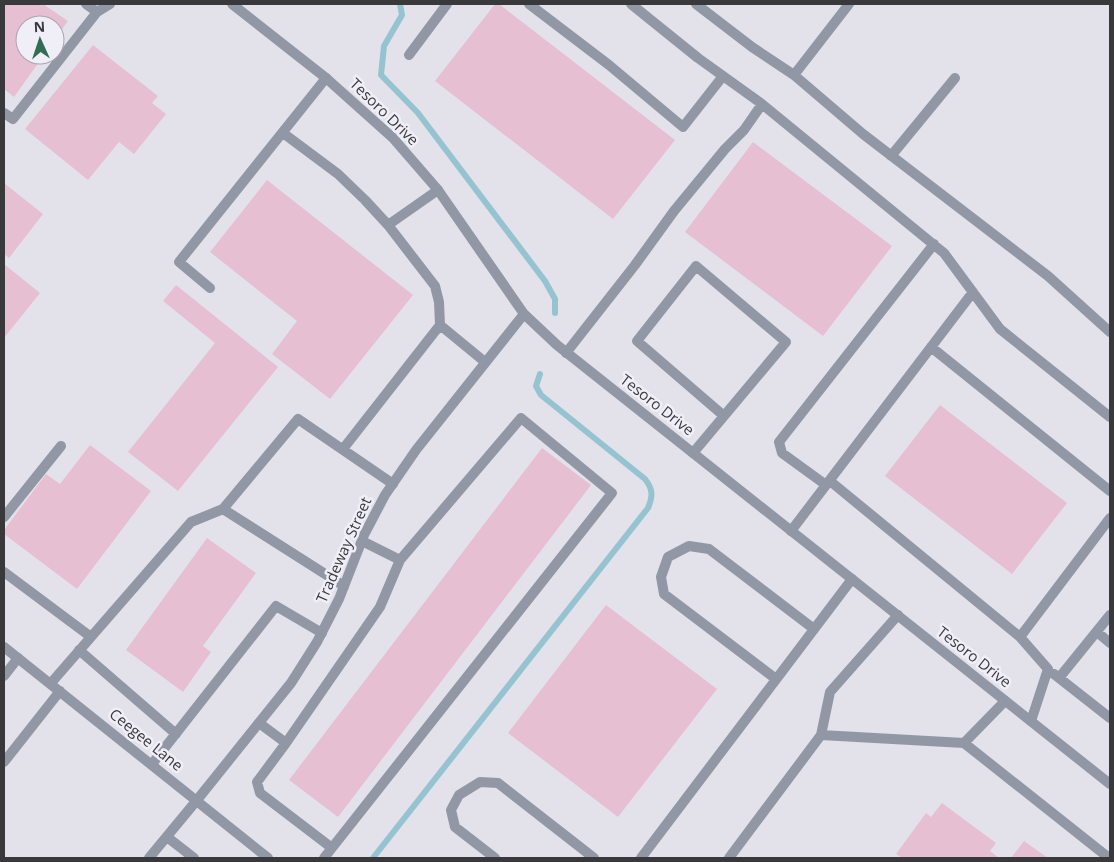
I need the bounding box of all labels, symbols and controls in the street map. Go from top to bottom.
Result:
north arrow [15,15,65,65]
text: N [33,17,45,36]
street label: Tesoro Drive [346,73,424,149]
street label: Tesoro Drive [617,369,699,439]
street label: Tradeway Street [311,494,375,606]
street label: Tesoro Drive [934,621,1016,691]
street label: Ceegee Lane [106,703,187,775]

